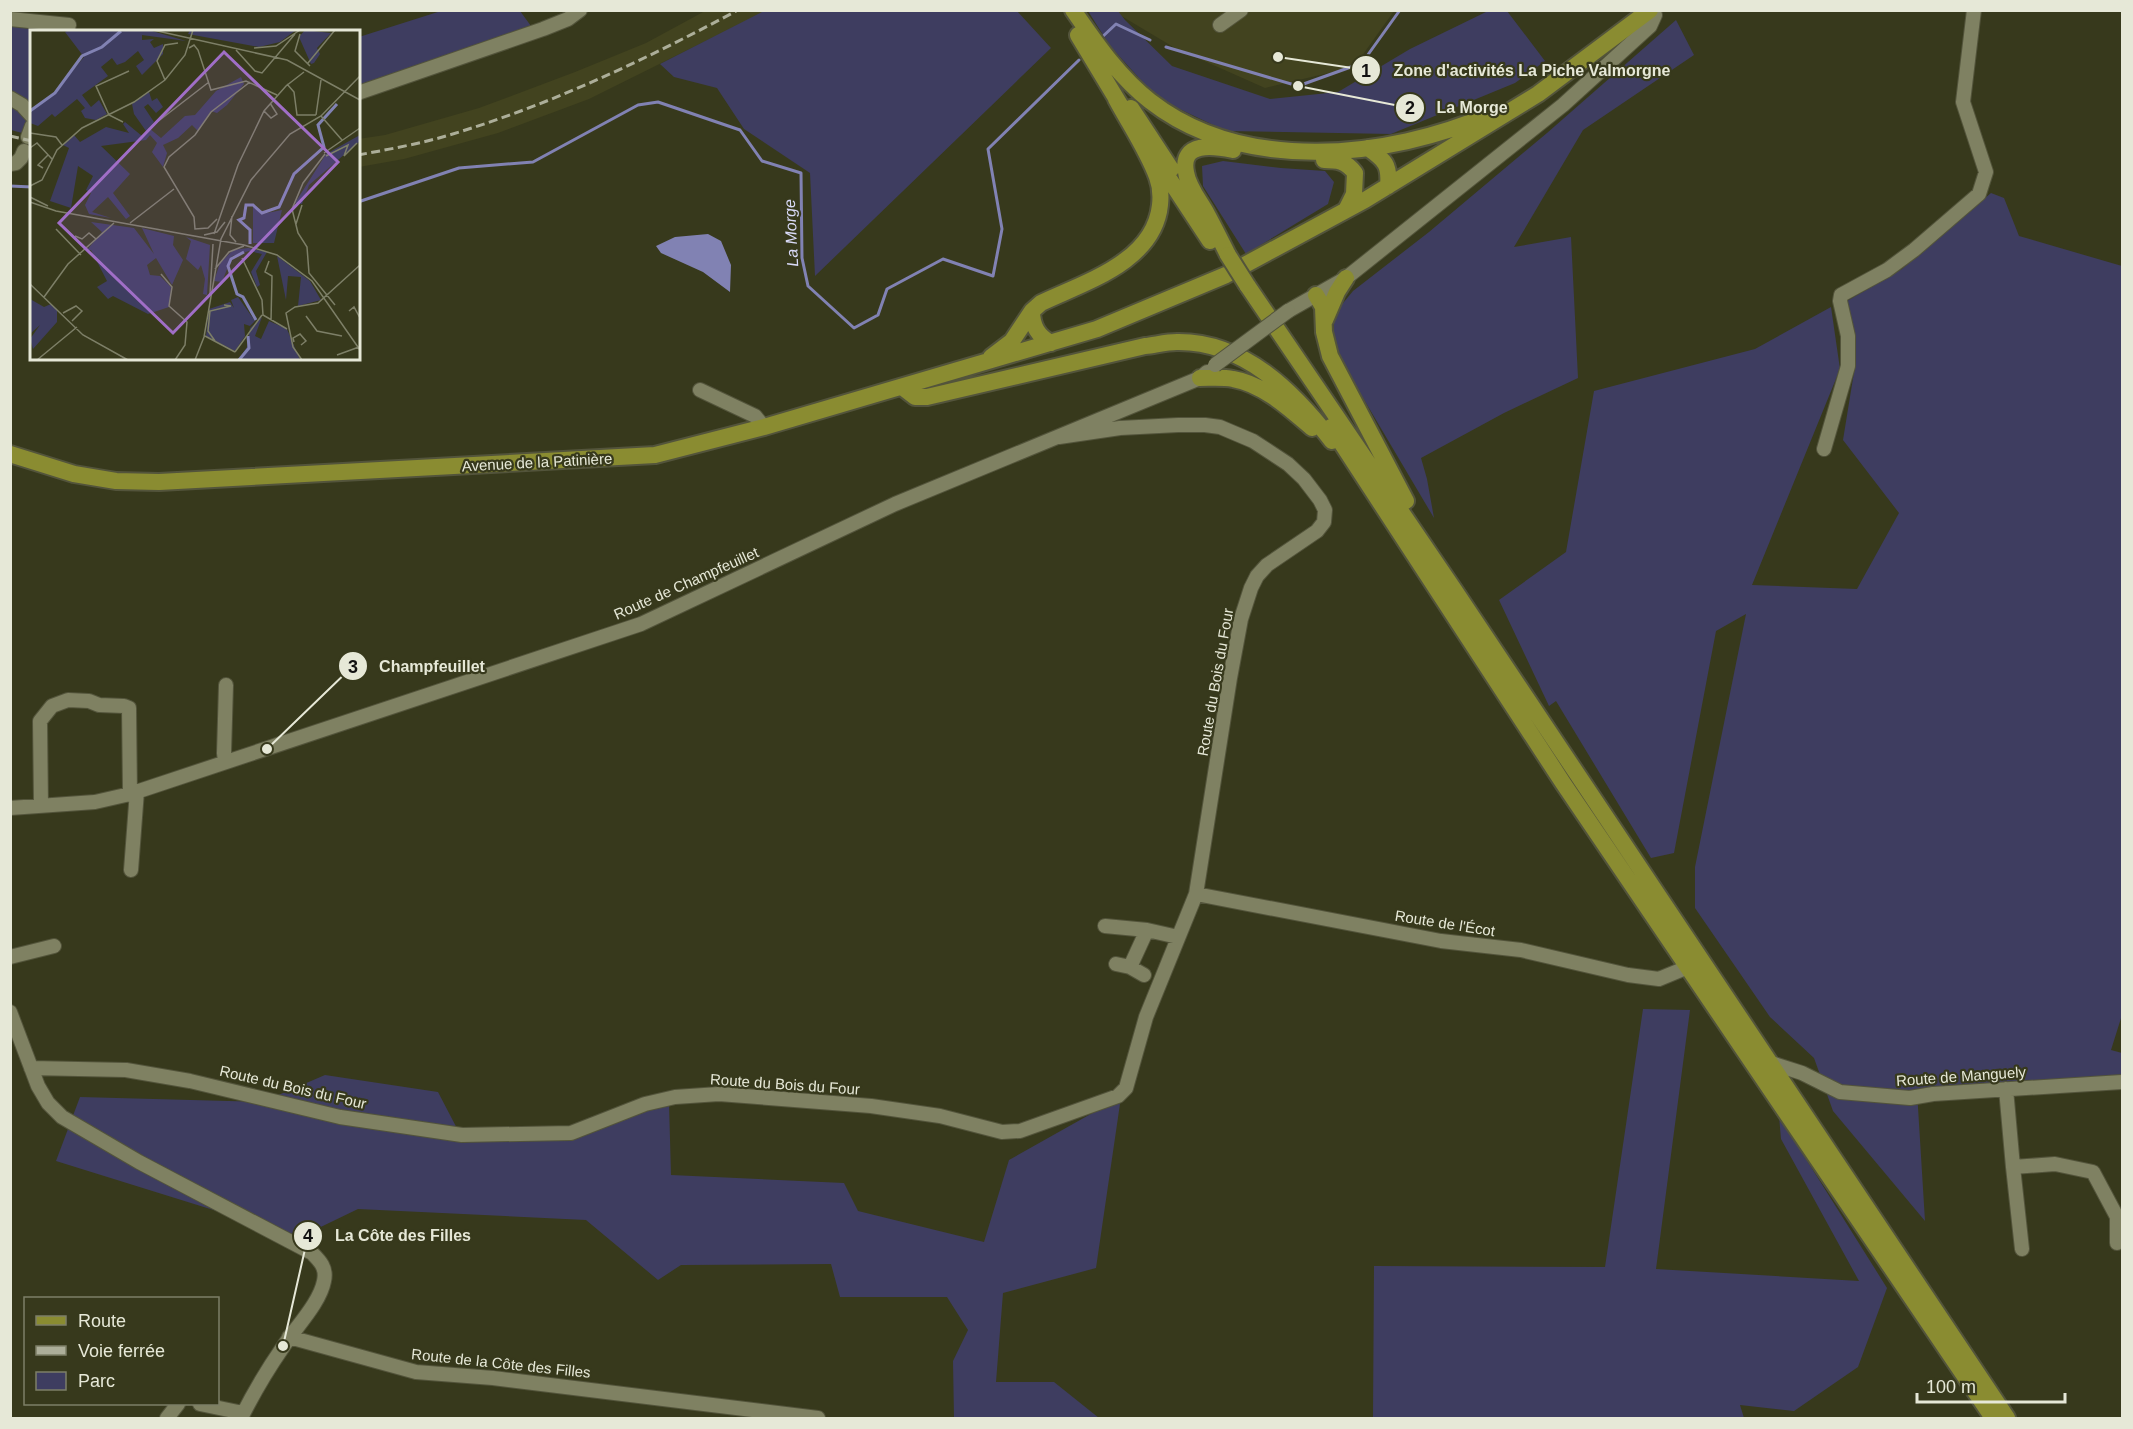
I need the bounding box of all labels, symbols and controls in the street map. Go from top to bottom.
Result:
inset map [30,30,360,360]
callout: Zone d'activités La Piche Valmorgne [1351,53,1682,87]
text: 1 [1361,61,1371,81]
text: Zone d'activités La Piche Valmorgne [1394,62,1670,79]
callout: La Morge [1395,91,1520,125]
text: 2 [1405,98,1415,118]
text: La Morge [1436,99,1508,116]
water label: La Morge [781,199,801,267]
street label: Avenue de la Patinière [461,450,613,474]
street label: Route de Champfeuillet [611,543,762,623]
street label: Route du Bois du Four [1194,607,1236,757]
callout: Champfeuillet [338,649,497,683]
text: 3 [348,657,358,677]
text: Champfeuillet [379,658,486,675]
street label: Route de l'Écot [1394,907,1497,939]
street label: Route du Bois du Four [218,1062,368,1112]
street label: Route de Manguely [1896,1063,2027,1089]
street label: Route du Bois du Four [710,1070,860,1098]
callout: La Côte des Filles [293,1219,483,1253]
text: 4 [303,1226,313,1246]
text: La Côte des Filles [335,1227,471,1244]
legend [24,1297,219,1405]
text: Route [78,1311,126,1331]
text: Voie ferrée [78,1341,165,1361]
street label: Route de la Côte des Filles [411,1345,591,1381]
scale bar [1917,1366,2066,1404]
text: Parc [78,1371,115,1391]
text: 100 m [1926,1377,1976,1397]

